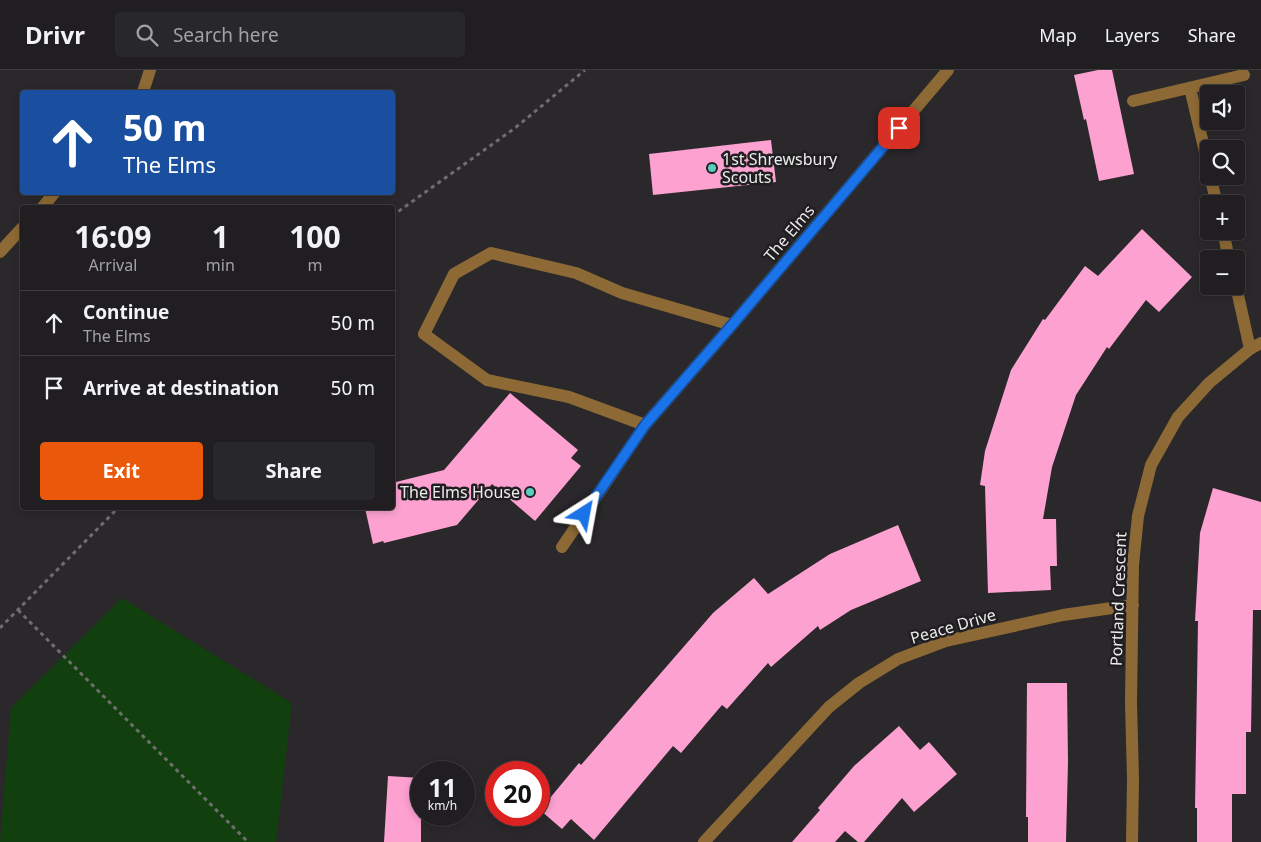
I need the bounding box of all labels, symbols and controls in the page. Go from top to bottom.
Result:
search box [115,12,465,57]
text: Drivr [25,18,85,51]
icon: search [133,21,161,49]
text: Search here [173,22,279,48]
text: Map [1039,23,1077,47]
text: Layers [1105,23,1160,47]
text: Share [1188,23,1236,47]
map controls [1200,85,1245,295]
button: sound [1200,85,1245,130]
text: 50 m [123,104,206,151]
pin [878,107,920,149]
icon: ahead [40,110,105,175]
icon: arrive [885,114,913,142]
button: search [1200,140,1245,185]
place label: 1st Shrewsbury Scouts [722,148,838,188]
text: The Elms [123,149,216,179]
marker: 1st Shrewsbury Scouts [706,162,718,174]
button: + [1200,195,1245,240]
street label: The Elms [759,200,819,266]
text: 16:09 [74,216,151,257]
text: 1 [212,216,229,257]
text: 100 [289,216,341,257]
button: − [1200,250,1245,295]
text: Arrival [88,254,137,276]
text: min [206,254,235,276]
text: m [307,254,322,276]
text: Continue [83,299,169,325]
icon: ahead [40,309,68,337]
text: 50 m [331,310,375,336]
text: The Elms [83,325,151,347]
icon: arrive [40,374,68,402]
text: Arrive at destination [83,375,279,401]
text: 50 m [331,375,375,401]
button: Exit [40,442,203,500]
button: Share [213,442,375,500]
place label: The Elms House [400,481,520,503]
marker: The Elms House [524,486,536,498]
position arrow [557,487,609,539]
street label: Portland Crescent [1105,531,1131,666]
street label: Peace Drive [908,603,998,649]
speed limit sign: 20 [485,761,550,826]
text: 11 [428,770,457,804]
text: km/h [428,797,457,814]

